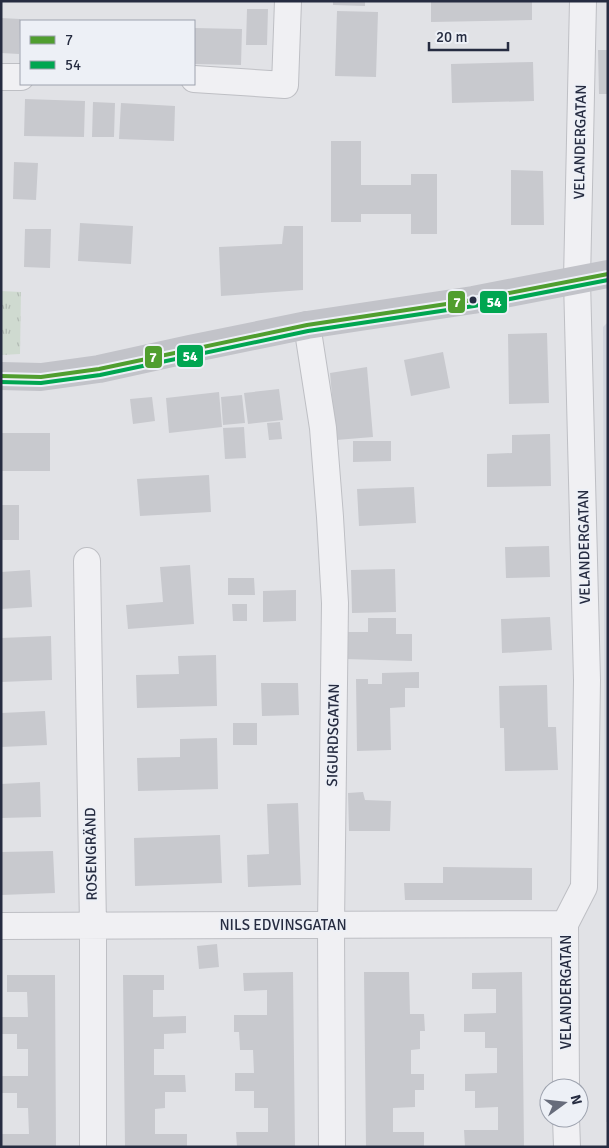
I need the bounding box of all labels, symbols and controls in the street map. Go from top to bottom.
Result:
legend [20,20,195,85]
scale bar [429,20,508,52]
text: 20 m [436,28,467,46]
text: 7 [65,31,73,49]
text: 54 [65,56,81,74]
street label: VELANDERGATAN [570,84,590,200]
line badge: 7 [447,290,466,314]
line badge: 54 [479,290,508,314]
text: 7 [453,294,461,311]
text: 54 [486,294,502,311]
unlabelled marker [468,295,478,305]
line badge: 54 [176,344,204,368]
line badge: 7 [144,345,163,369]
text: 54 [182,348,198,365]
text: 7 [149,349,157,366]
street label: VELANDERGATAN [574,489,594,605]
street label: SIGURDSGATAN [323,683,343,787]
street label: ROSENGRÄND [81,807,101,901]
street label: NILS EDVINSGATAN [219,916,347,934]
street label: VELANDERGATAN [557,935,575,1049]
north arrow [539,1078,589,1128]
text: N [567,1093,586,1107]

